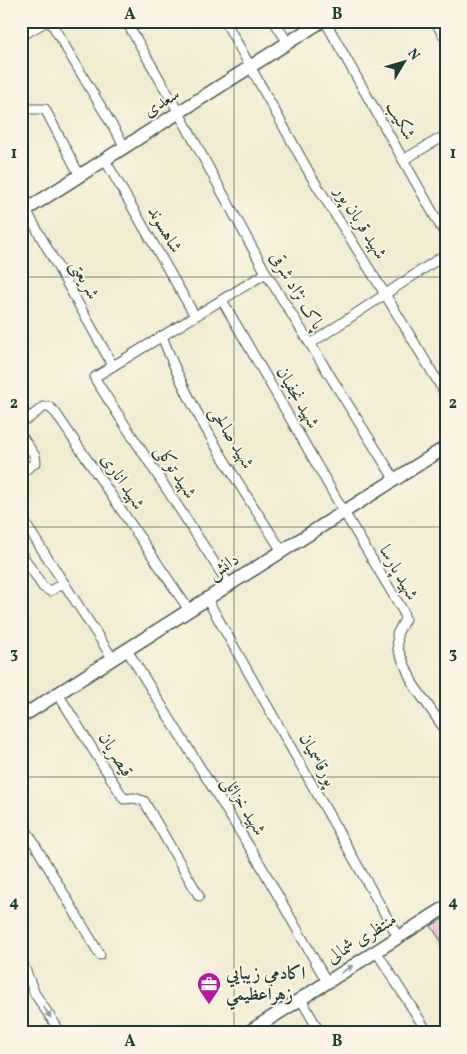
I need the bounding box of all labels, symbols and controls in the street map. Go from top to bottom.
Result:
text: A [124,4,136,26]
text: B [332,4,343,26]
north arrow [380,38,430,88]
text: N [402,45,424,65]
street label: سعدی [139,82,185,124]
street label: شکیب [379,97,421,145]
text: 1 [11,143,17,165]
text: 1 [450,143,456,165]
street label: شهید قربان پور [327,180,392,264]
street label: شاهسوند [141,202,187,258]
street label: پاک نژاد شرقی [263,247,330,336]
street label: شریعتی [63,256,105,304]
street label: شهید نجفیان [269,362,325,434]
text: 2 [10,393,18,415]
text: 2 [449,393,457,415]
street label: شهید صالحی [202,402,260,474]
street label: شهید توکلی [148,440,202,504]
street label: شهید اناری [94,449,150,515]
street label: شهید پارسا [372,541,424,605]
street label: دانش [203,548,245,586]
text: 3 [10,643,18,665]
text: 3 [449,643,457,665]
street label: قیصریان [91,728,139,782]
street label: پورقاسمیان [292,729,343,793]
street label: شهید خزائلی [215,771,271,841]
text: 4 [9,892,19,914]
text: 4 [448,892,458,914]
street label: منتظری شمالی [322,908,402,970]
place label: اكادمي زيبايي زهراعظيمي [225,962,305,1011]
one-way arrow [341,964,354,974]
office icon: اكادمي زيبايي زهراعظيمي [196,971,222,1005]
one-way arrow [42,1006,52,1019]
text: A [124,1031,136,1053]
text: B [332,1031,343,1053]

